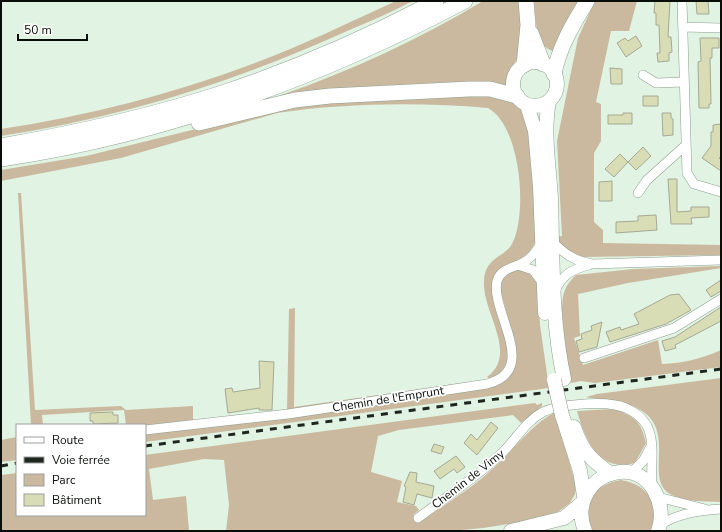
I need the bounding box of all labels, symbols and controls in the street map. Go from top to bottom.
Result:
scale bar [18,16,87,42]
text: 50 m [24,22,52,38]
street label: Chemin de l'Emprunt [331,382,446,416]
legend [16,424,146,516]
text: Route [52,432,84,448]
street label: Chemin de Vimy [428,445,508,512]
text: Voie ferrée [51,452,110,468]
text: Parc [52,472,76,488]
text: Bâtiment [52,492,102,508]

